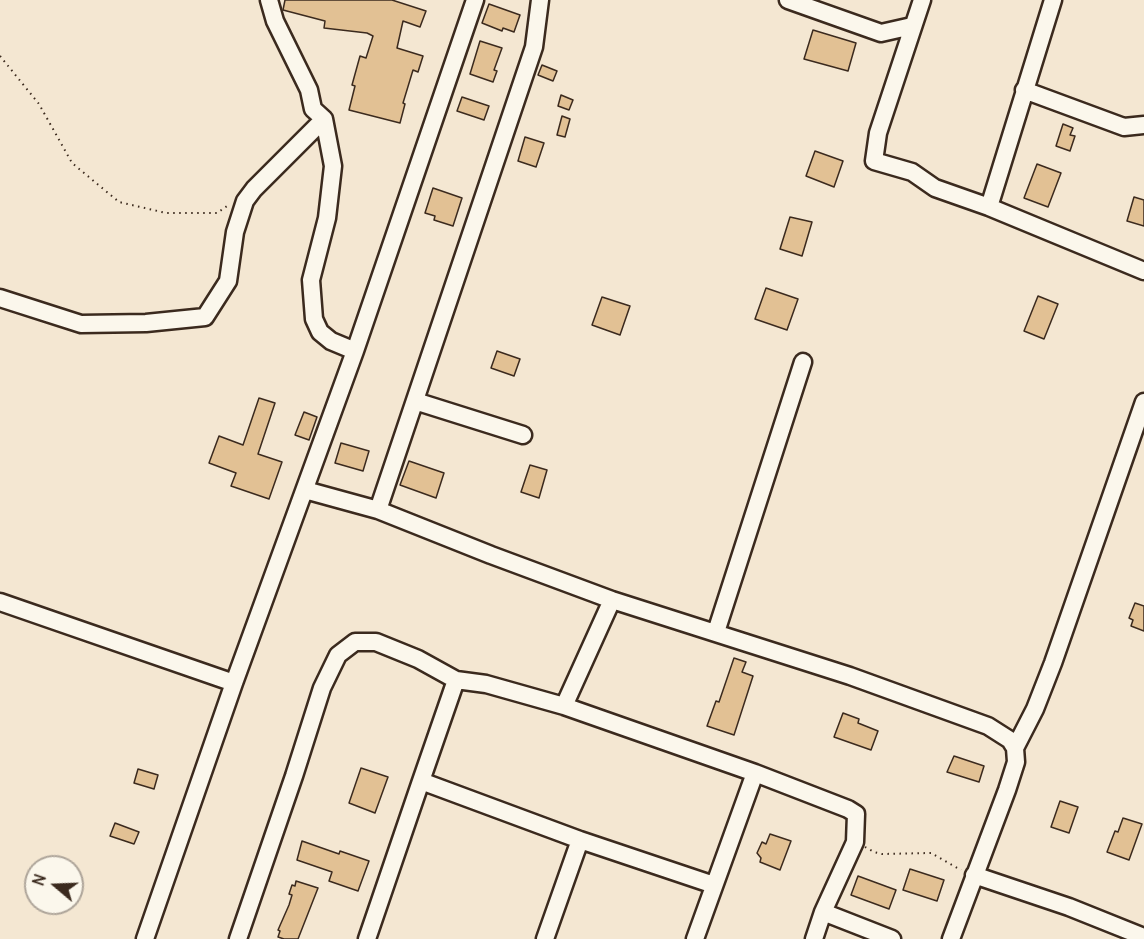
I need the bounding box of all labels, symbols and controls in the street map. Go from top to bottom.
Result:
north arrow [24,855,84,915]
text: N [28,871,50,888]

